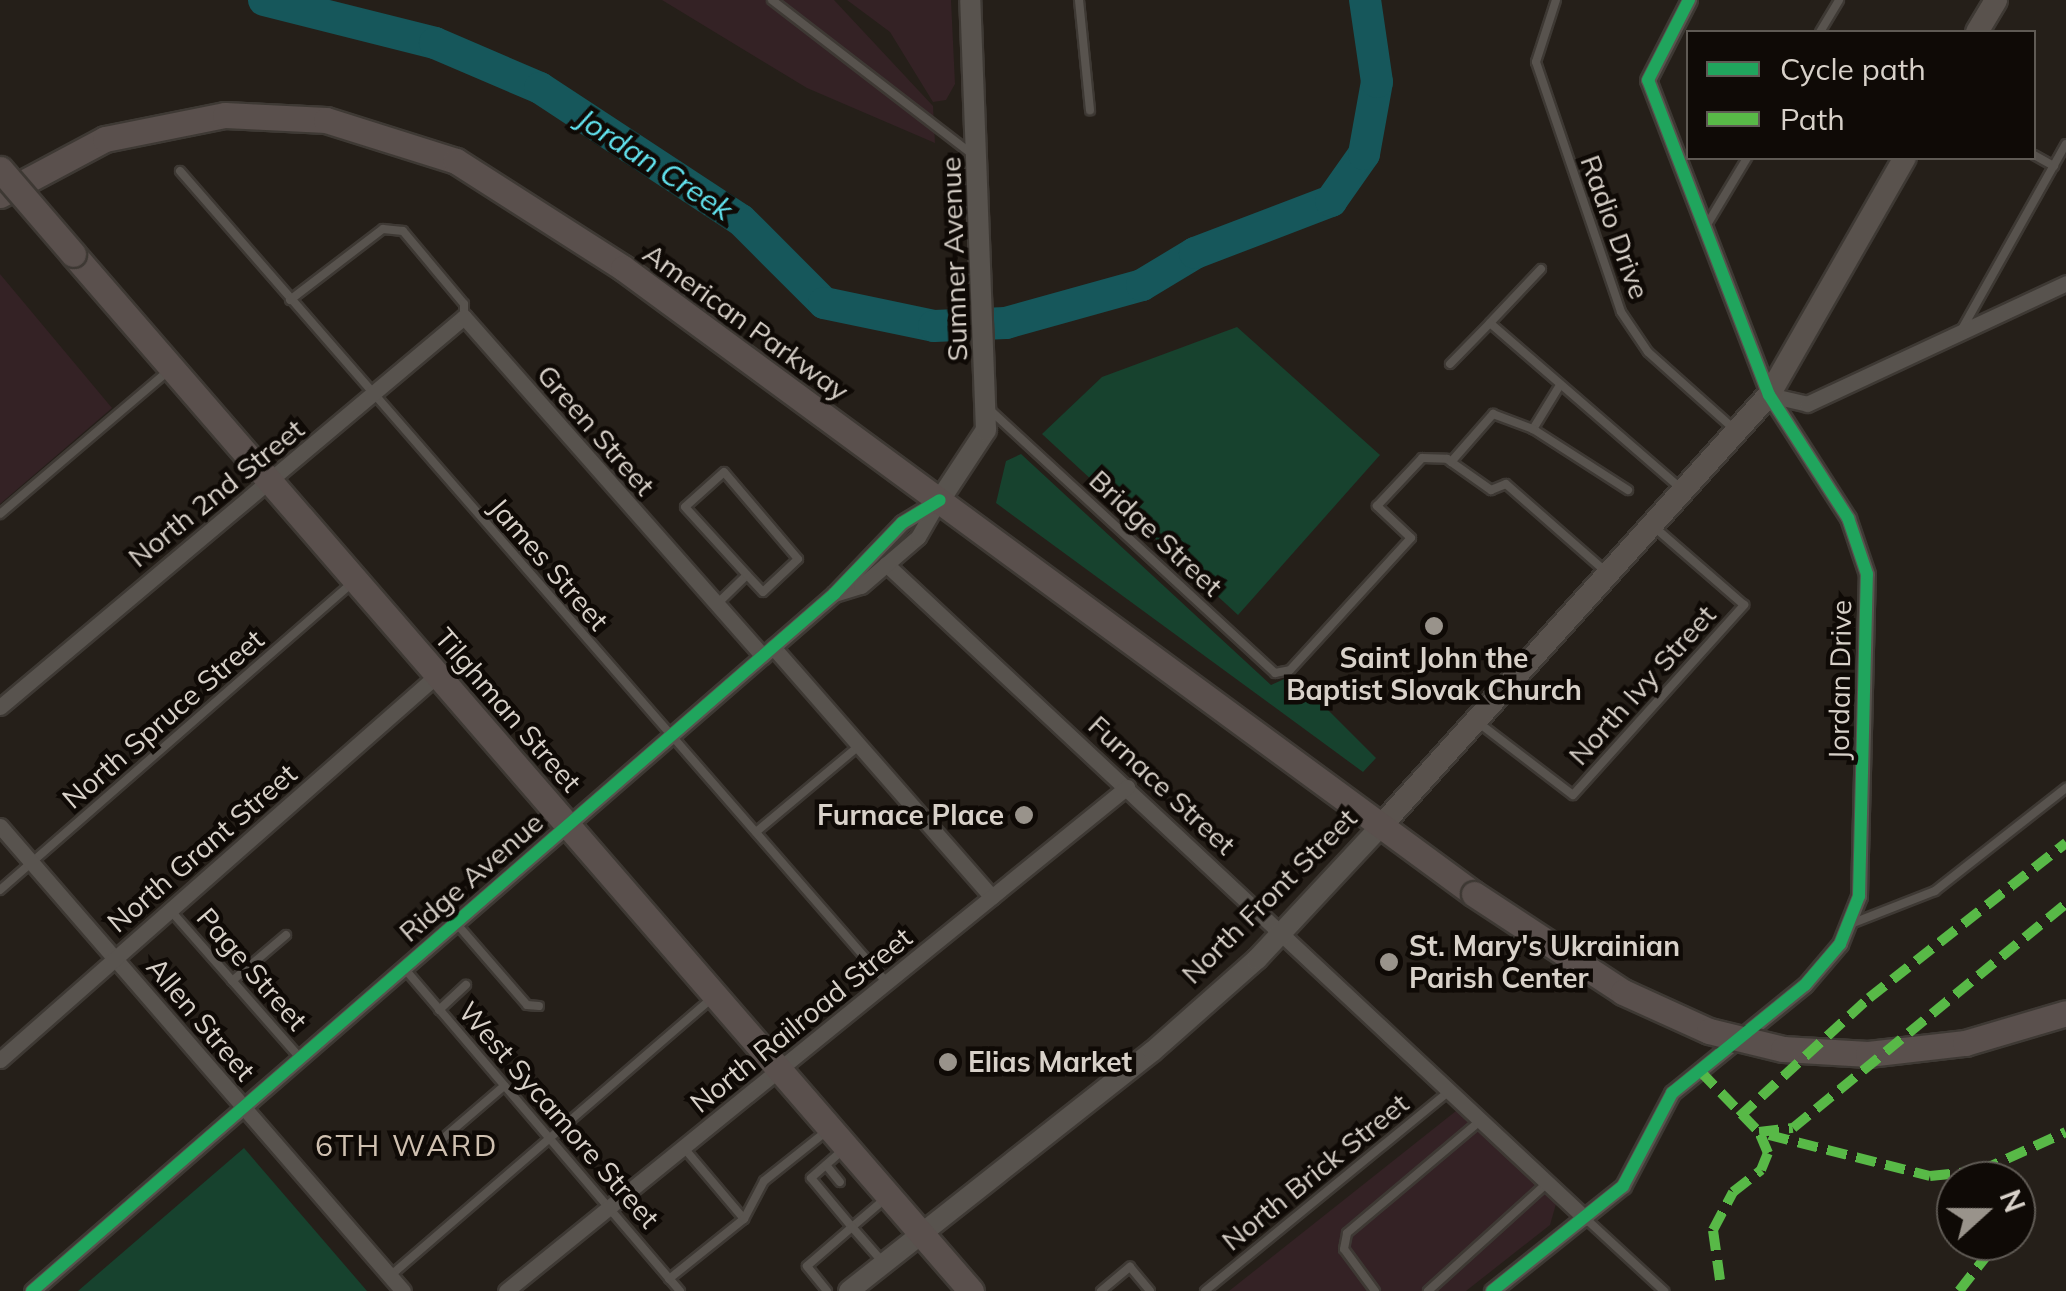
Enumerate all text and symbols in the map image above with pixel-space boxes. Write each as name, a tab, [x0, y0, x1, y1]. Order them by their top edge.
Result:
legend	[1686, 30, 2036, 160]
text: Cycle path	[1780, 50, 1926, 88]
water label: Jordan Creek	[570, 100, 740, 228]
text: Path	[1780, 100, 1845, 138]
street label: Radio Drive	[1573, 151, 1657, 303]
street label: Sumner Avenue	[934, 156, 974, 362]
street label: American Parkway	[637, 236, 855, 408]
street label: Green Street	[530, 358, 662, 502]
street label: North 2nd Street	[121, 412, 311, 574]
street label: Bridge Street	[1083, 463, 1229, 603]
street label: James Street	[482, 491, 616, 637]
street label: North Ivy Street	[1561, 598, 1723, 772]
street label: Jordan Drive	[1822, 600, 1858, 760]
marker: Saint John the Baptist Slovak Church	[1423, 615, 1445, 637]
street label: Tilghman Street	[428, 621, 588, 799]
street label: North Spruce Street	[56, 623, 270, 815]
place label: Saint John the Baptist Slovak Church	[1286, 641, 1582, 707]
street label: Furnace Street	[1082, 708, 1242, 862]
street label: North Grant Street	[101, 757, 303, 939]
place label: Furnace Place	[817, 798, 1004, 832]
street label: North Front Street	[1174, 801, 1364, 991]
marker: Furnace Place	[1013, 804, 1035, 826]
street label: Ridge Avenue	[392, 805, 550, 949]
street label: Page Street	[190, 901, 314, 1037]
street label: North Railroad Street	[684, 920, 918, 1120]
place label: St. Mary's Ukrainian Parish Center	[1409, 929, 1680, 995]
street label: Allen Street	[140, 951, 262, 1087]
marker: St. Mary's Ukrainian Parish Center	[1378, 951, 1400, 973]
street label: West Sycamore Street	[452, 995, 666, 1235]
place label: Elias Market	[968, 1045, 1132, 1079]
marker: Elias Market	[937, 1051, 959, 1073]
street label: North Brick Street	[1215, 1087, 1415, 1257]
district label: 6TH WARD	[315, 1127, 499, 1163]
north arrow	[1936, 1161, 2036, 1261]
text: N	[1992, 1185, 2033, 1217]

